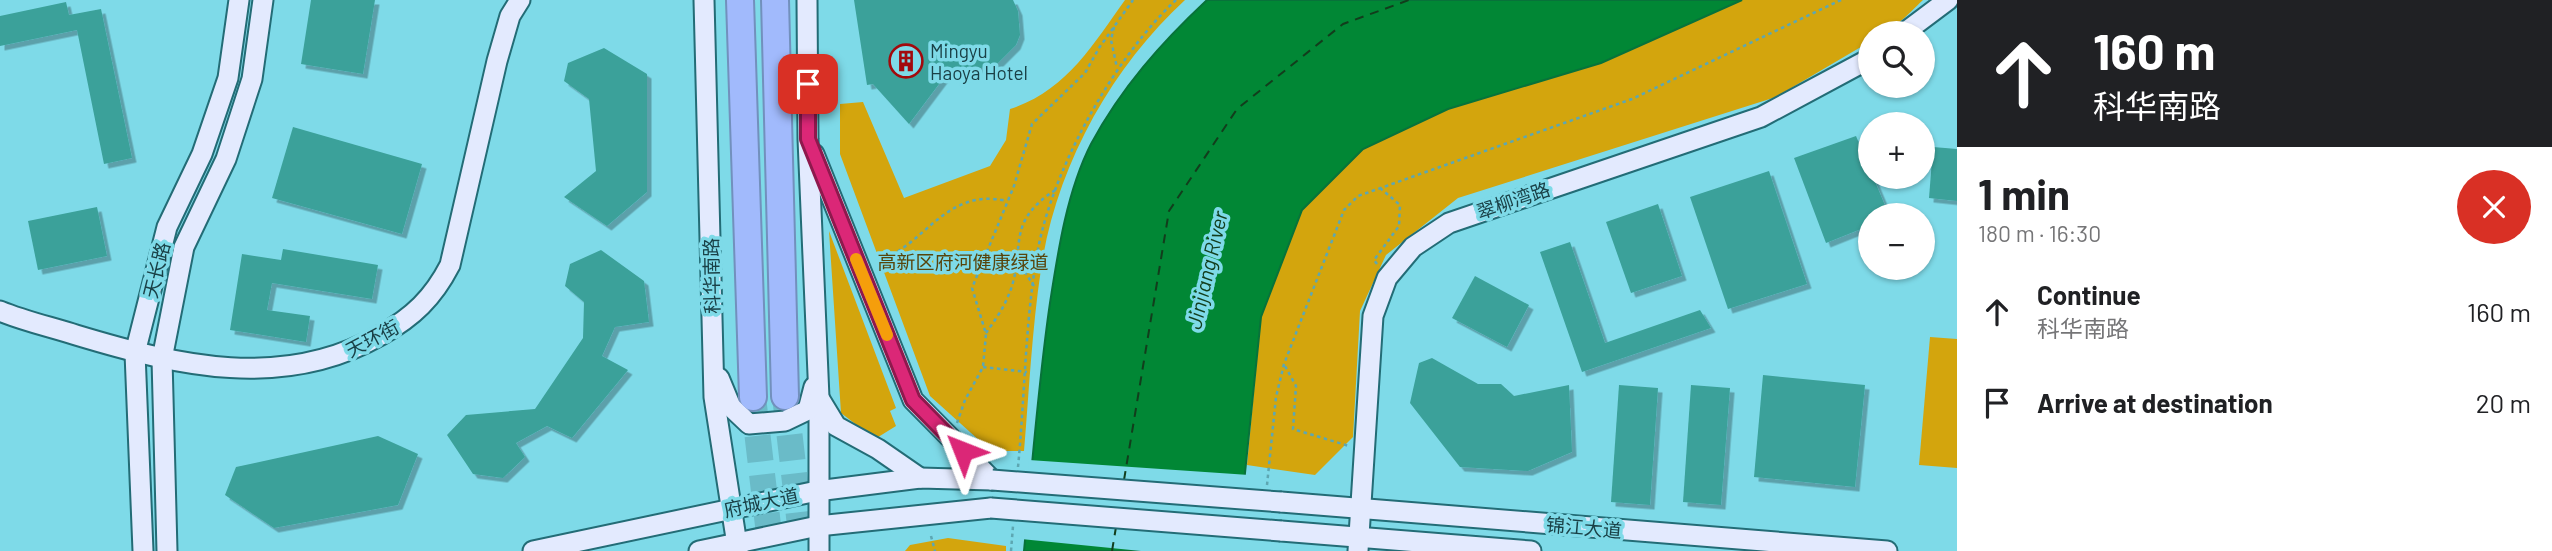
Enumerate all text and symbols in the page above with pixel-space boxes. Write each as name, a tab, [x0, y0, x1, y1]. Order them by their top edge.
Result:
map controls	[1858, 21, 1935, 280]
button: search	[1858, 21, 1935, 98]
text: 160 m	[2093, 21, 2215, 80]
icon: ahead	[1978, 28, 2069, 119]
place label: Mingyu Haoya Hotel	[930, 39, 1028, 84]
building icon: Mingyu Haoya Hotel	[887, 42, 925, 80]
pin	[778, 54, 838, 114]
icon: arrive	[789, 65, 827, 103]
text: 科华南路	[2093, 86, 2221, 124]
button: +	[1858, 112, 1935, 189]
text: 1 min	[1978, 168, 2070, 218]
button: close	[2457, 170, 2531, 244]
street label: 翠柳湾路	[1473, 177, 1553, 223]
button: −	[1858, 203, 1935, 280]
water label: Jinjiang River	[1180, 208, 1232, 332]
text: 180 m · 16:30	[1978, 219, 2101, 247]
street label: 科华南路	[699, 238, 723, 314]
street label: 天长路	[138, 240, 174, 300]
park label: 高新区府河健康绿道	[877, 250, 1049, 273]
text: Continue	[2037, 279, 2141, 310]
icon: ahead	[1978, 293, 2016, 331]
text: 160 m	[2467, 296, 2531, 327]
street label: 天环街	[341, 314, 403, 362]
text: 科华南路	[2037, 314, 2129, 342]
icon: arrive	[1978, 384, 2016, 422]
text: Arrive at destination	[2037, 387, 2273, 418]
text: 20 m	[2476, 387, 2531, 418]
position arrow	[926, 414, 1000, 488]
street label: 府城大道	[721, 483, 801, 521]
street label: 锦江大道	[1545, 512, 1623, 542]

